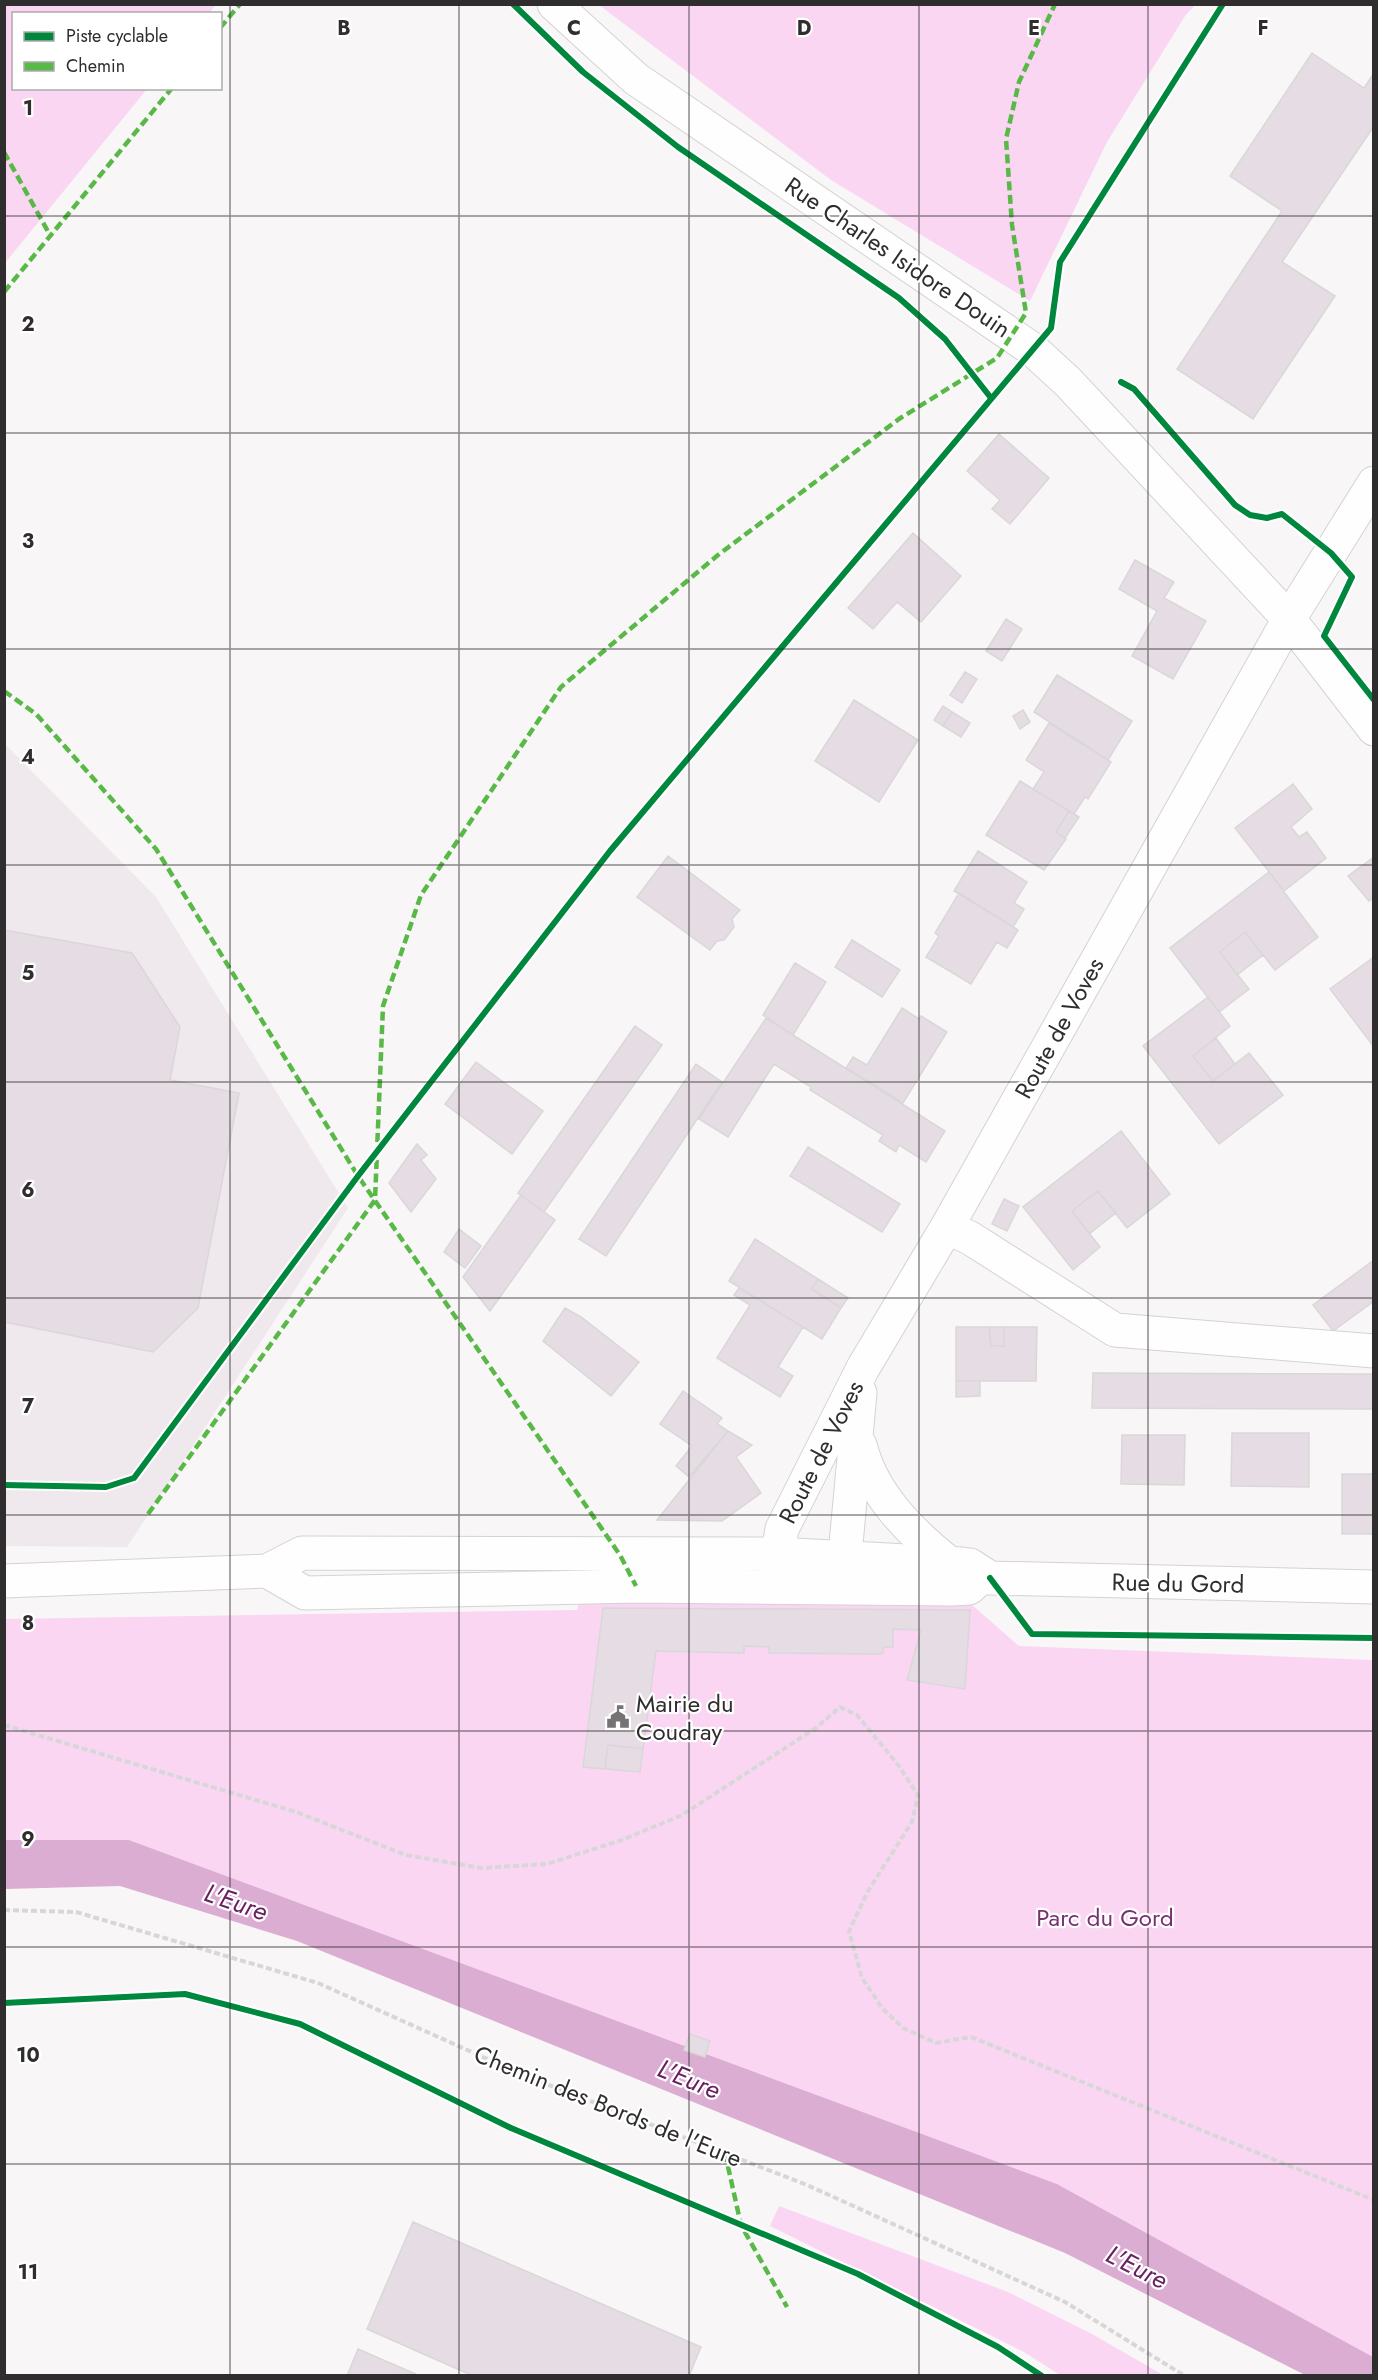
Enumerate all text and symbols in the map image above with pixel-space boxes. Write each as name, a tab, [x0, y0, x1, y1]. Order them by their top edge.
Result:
legend	[12, 12, 222, 90]
text: B	[337, 14, 351, 43]
text: C	[567, 14, 581, 43]
text: D	[797, 14, 811, 43]
text: E	[1028, 14, 1040, 43]
text: F	[1257, 14, 1269, 43]
text: Piste cyclable	[66, 23, 168, 49]
text: Chemin	[66, 53, 125, 79]
text: 1	[23, 94, 33, 123]
street label: Rue Charles Isidore Douin	[778, 168, 1018, 346]
text: 2	[21, 310, 35, 339]
text: 3	[22, 527, 34, 556]
text: 4	[21, 743, 35, 772]
street label: Route de Voves	[1006, 951, 1112, 1105]
text: 5	[22, 959, 35, 988]
text: 6	[21, 1176, 35, 1205]
street label: Route de Voves	[770, 1374, 872, 1530]
text: 7	[22, 1392, 35, 1421]
street label: Rue du Gord	[1111, 1564, 1245, 1602]
text: 8	[22, 1609, 34, 1638]
place label: Mairie du Coudray	[636, 1686, 734, 1749]
public building icon: Mairie du Coudray	[605, 1704, 631, 1730]
text: 9	[21, 1825, 35, 1854]
water label: L'Eure	[199, 1874, 273, 1930]
park label: Parc du Gord	[1036, 1900, 1174, 1935]
street label: Chemin des Bords de l'Eure	[469, 2036, 747, 2176]
text: 10	[16, 2041, 40, 2070]
water label: L'Eure	[652, 2049, 726, 2109]
water label: L'Eure	[1100, 2235, 1174, 2299]
text: 11	[18, 2258, 38, 2287]

